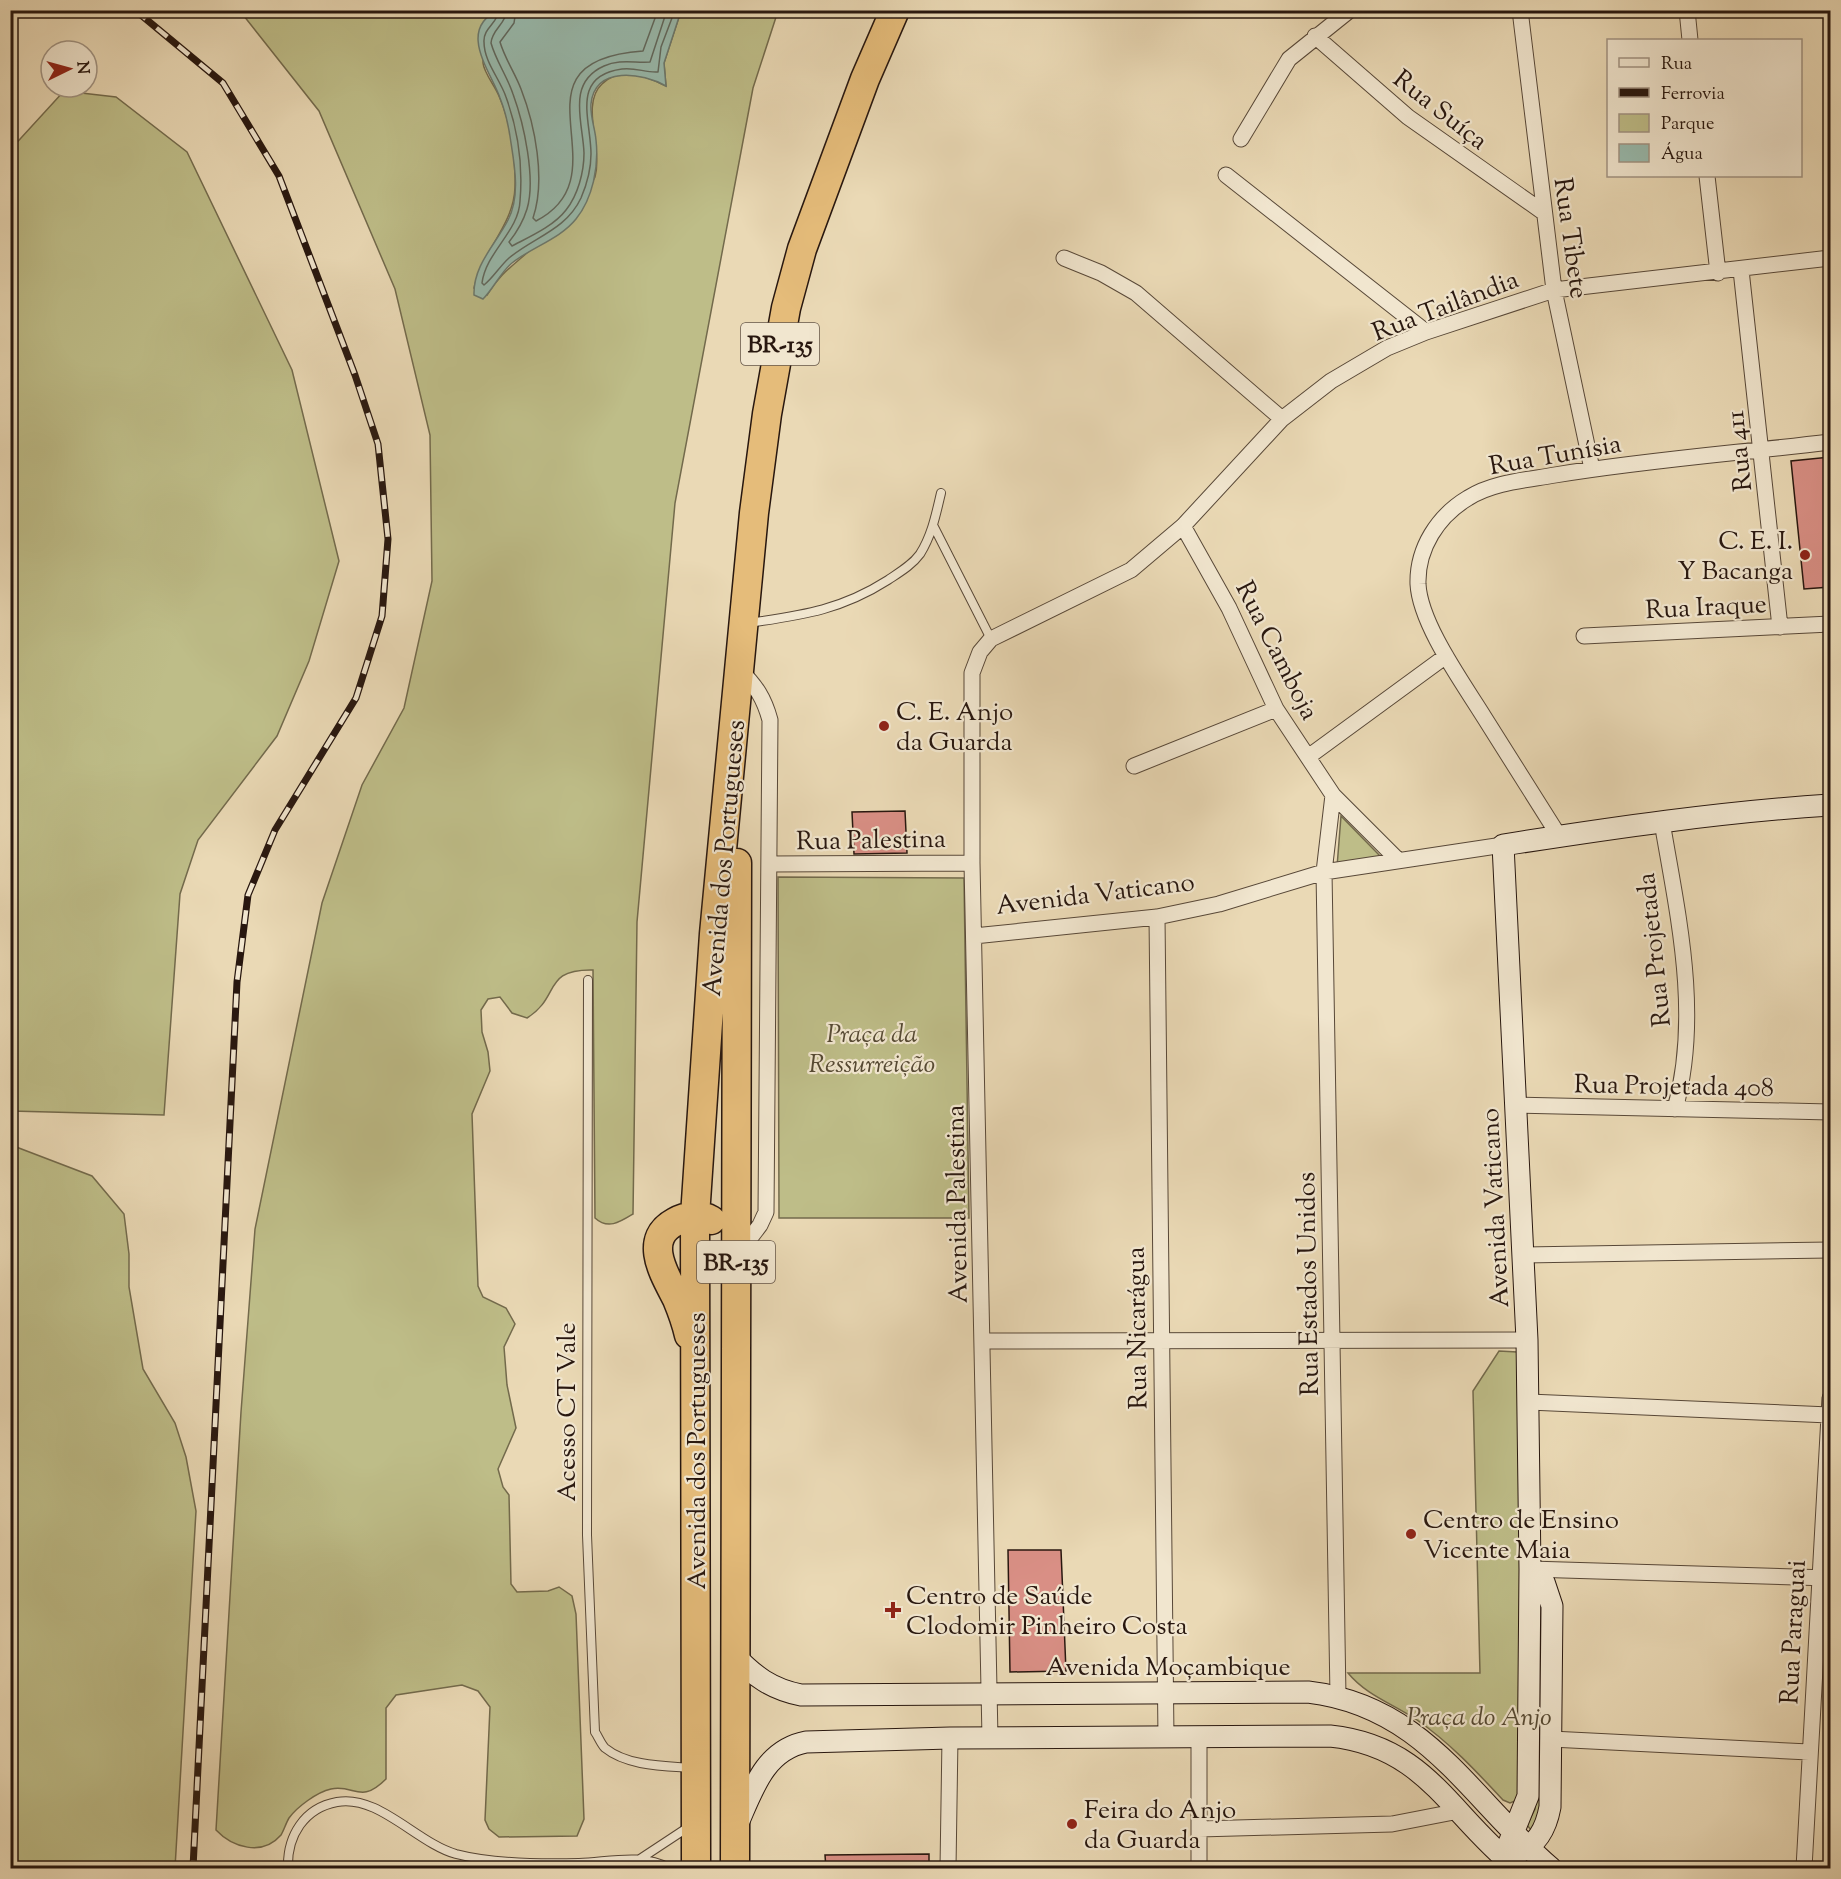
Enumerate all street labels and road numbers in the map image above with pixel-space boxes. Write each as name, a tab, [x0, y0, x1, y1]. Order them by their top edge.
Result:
street label: Rua Suíça	[1384, 62, 1495, 160]
street label: Rua Tibete	[1543, 175, 1596, 301]
street label: Rua Tailândia	[1367, 262, 1525, 352]
road number: BR-135	[741, 323, 819, 365]
street label: Rua 411	[1718, 408, 1763, 493]
street label: Rua Tunísia	[1486, 427, 1625, 486]
street label: Rua Camboja	[1225, 575, 1327, 727]
street label: Rua Iraque	[1644, 587, 1768, 630]
street label: Avenida dos Portugueses	[695, 718, 756, 998]
street label: Rua Palestina	[796, 822, 946, 861]
street label: Avenida Vaticano	[994, 865, 1197, 926]
street label: Rua Projetada	[1629, 871, 1682, 1029]
street label: Rua Projetada 408	[1574, 1067, 1774, 1108]
street label: Avenida Palestina	[938, 1104, 979, 1304]
street label: Avenida Vaticano	[1473, 1107, 1520, 1309]
street label: Rua Estados Unidos	[1289, 1172, 1330, 1396]
road number: BR-135	[697, 1241, 775, 1283]
street label: Rua Nicarágua	[1119, 1246, 1158, 1410]
street label: Avenida dos Portugueses	[680, 1312, 717, 1590]
street label: Acesso CT Vale	[550, 1322, 587, 1502]
street label: Rua Paraguai	[1772, 1559, 1817, 1705]
street label: Avenida Moçambique	[1045, 1650, 1291, 1687]

